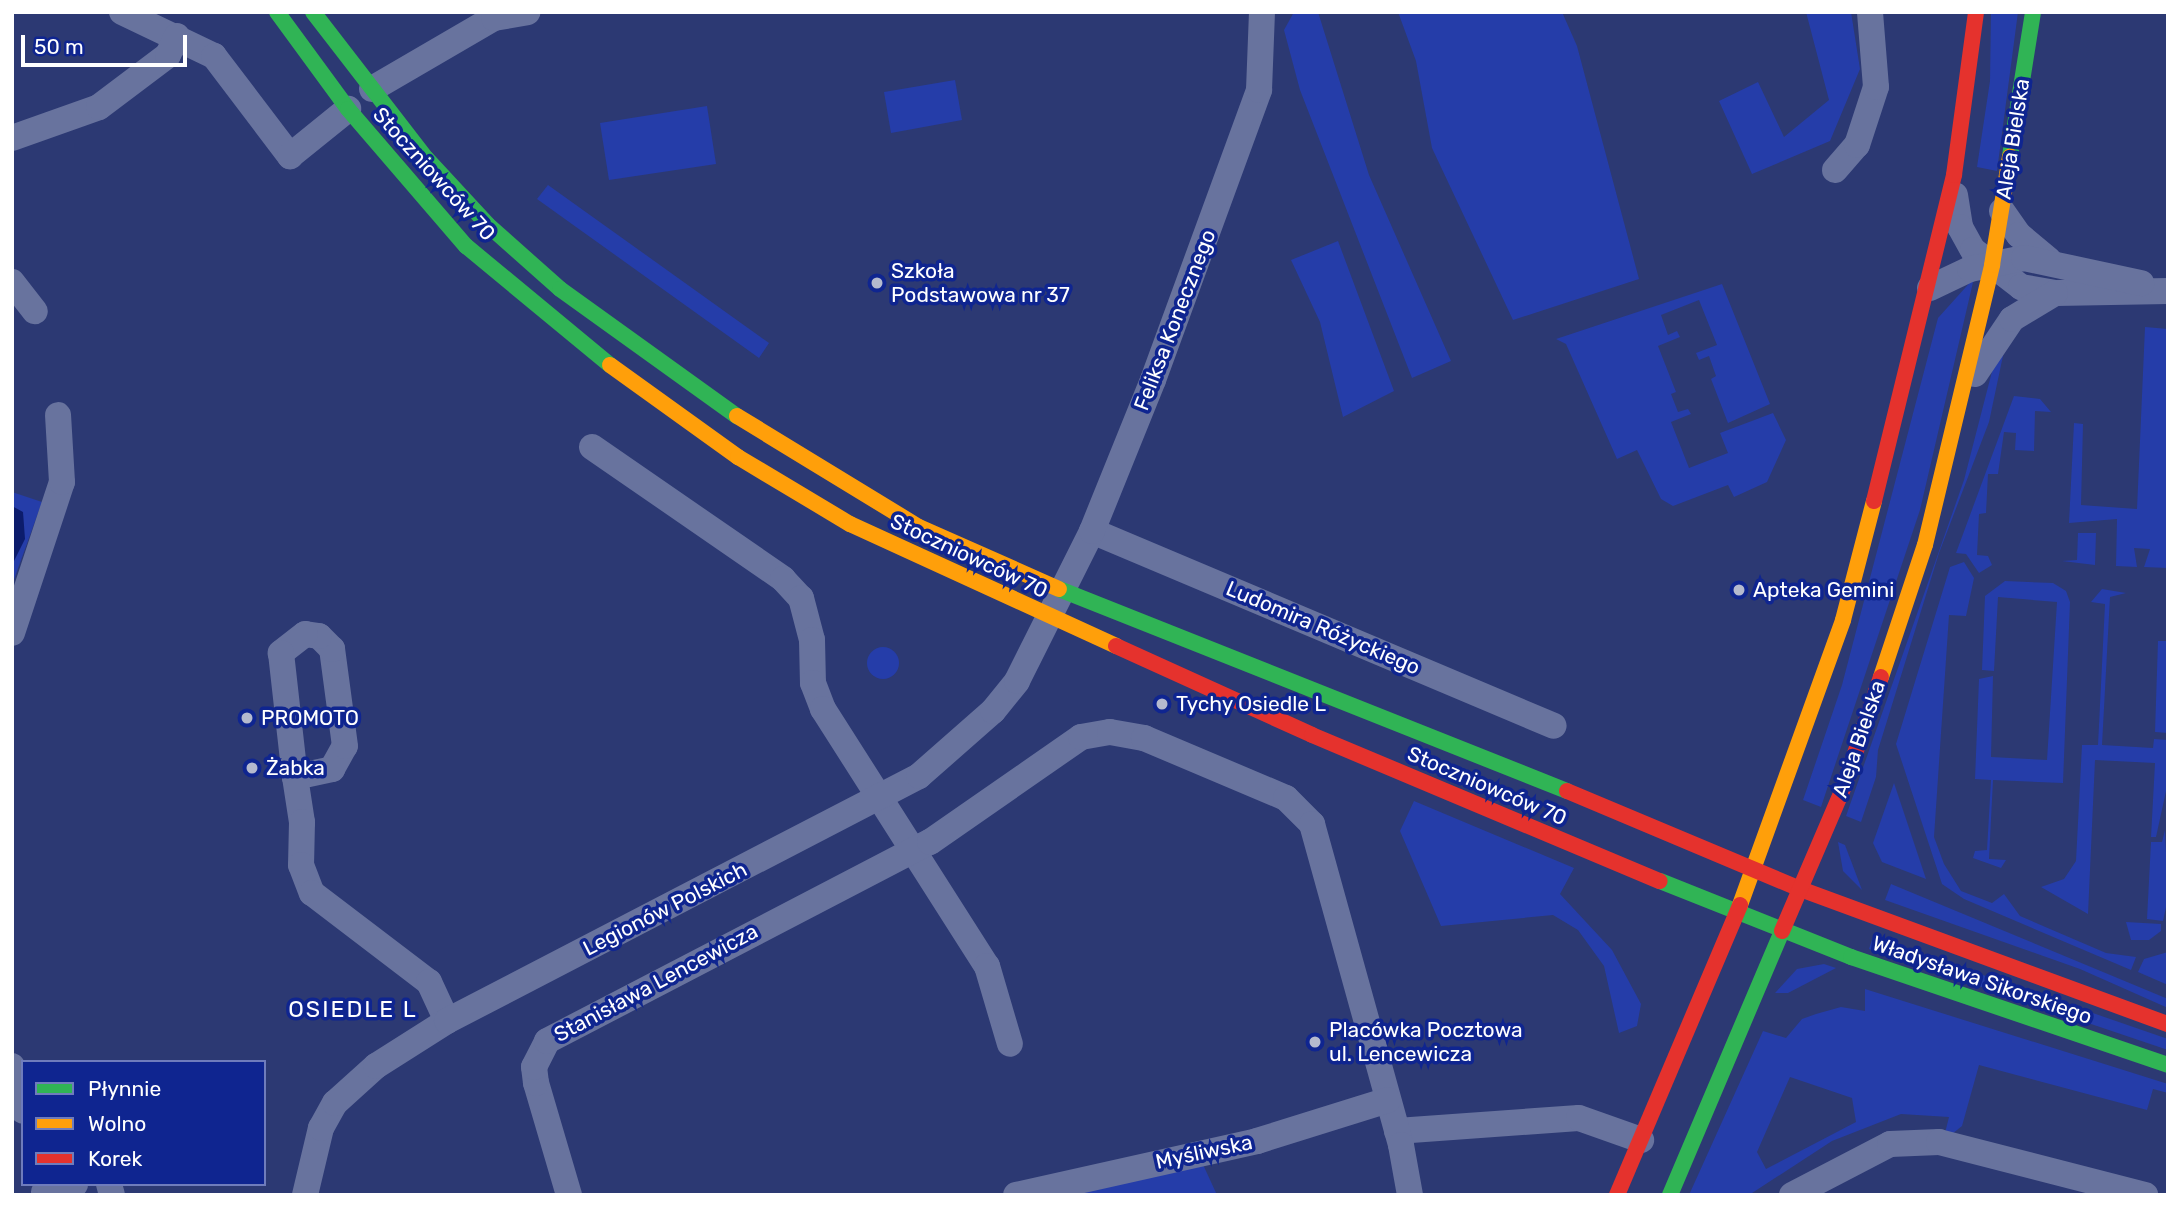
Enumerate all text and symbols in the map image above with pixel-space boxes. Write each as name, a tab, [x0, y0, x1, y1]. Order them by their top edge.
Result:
scale bar	[24, 21, 191, 65]
text: 50 m	[34, 34, 84, 59]
street label: Aleja Bielska	[1991, 77, 2035, 201]
street label: Stoczniowców 70	[367, 102, 501, 246]
street label: Feliksa Konecznego	[1129, 226, 1221, 414]
place label: Szkoła Podstawowa nr 37	[891, 258, 1070, 308]
marker: Szkoła Podstawowa nr 37	[869, 275, 885, 291]
street label: Stoczniowców 70	[886, 508, 1052, 604]
street label: Ludomira Różyckiego	[1222, 576, 1424, 680]
place label: Apteka Gemini	[1753, 577, 1894, 603]
marker: Apteka Gemini	[1731, 582, 1747, 598]
street label: Aleja Bielska	[1827, 677, 1891, 801]
place label: Tychy Osiedle L	[1176, 691, 1327, 717]
marker: Tychy Osiedle L	[1154, 696, 1170, 712]
place label: PROMOTO	[261, 705, 359, 731]
marker: PROMOTO	[239, 710, 255, 726]
street label: Stoczniowców 70	[1403, 741, 1571, 831]
place label: Żabka	[266, 755, 325, 781]
marker: Żabka	[244, 760, 260, 776]
street label: Legionów Polskich	[579, 857, 751, 961]
street label: Stanisława Lencewicza	[550, 919, 762, 1047]
street label: Władysława Sikorskiego	[1869, 931, 2095, 1029]
district label: OSIEDLE L	[289, 995, 417, 1023]
place label: Placówka Pocztowa ul. Lencewicza	[1329, 1017, 1523, 1067]
marker: Placówka Pocztowa ul. Lencewicza	[1307, 1034, 1323, 1050]
legend	[21, 1060, 266, 1186]
text: Płynnie	[88, 1076, 161, 1101]
text: Wolno	[88, 1111, 146, 1136]
street label: Myśliwska	[1153, 1129, 1255, 1175]
text: Korek	[88, 1146, 142, 1171]

